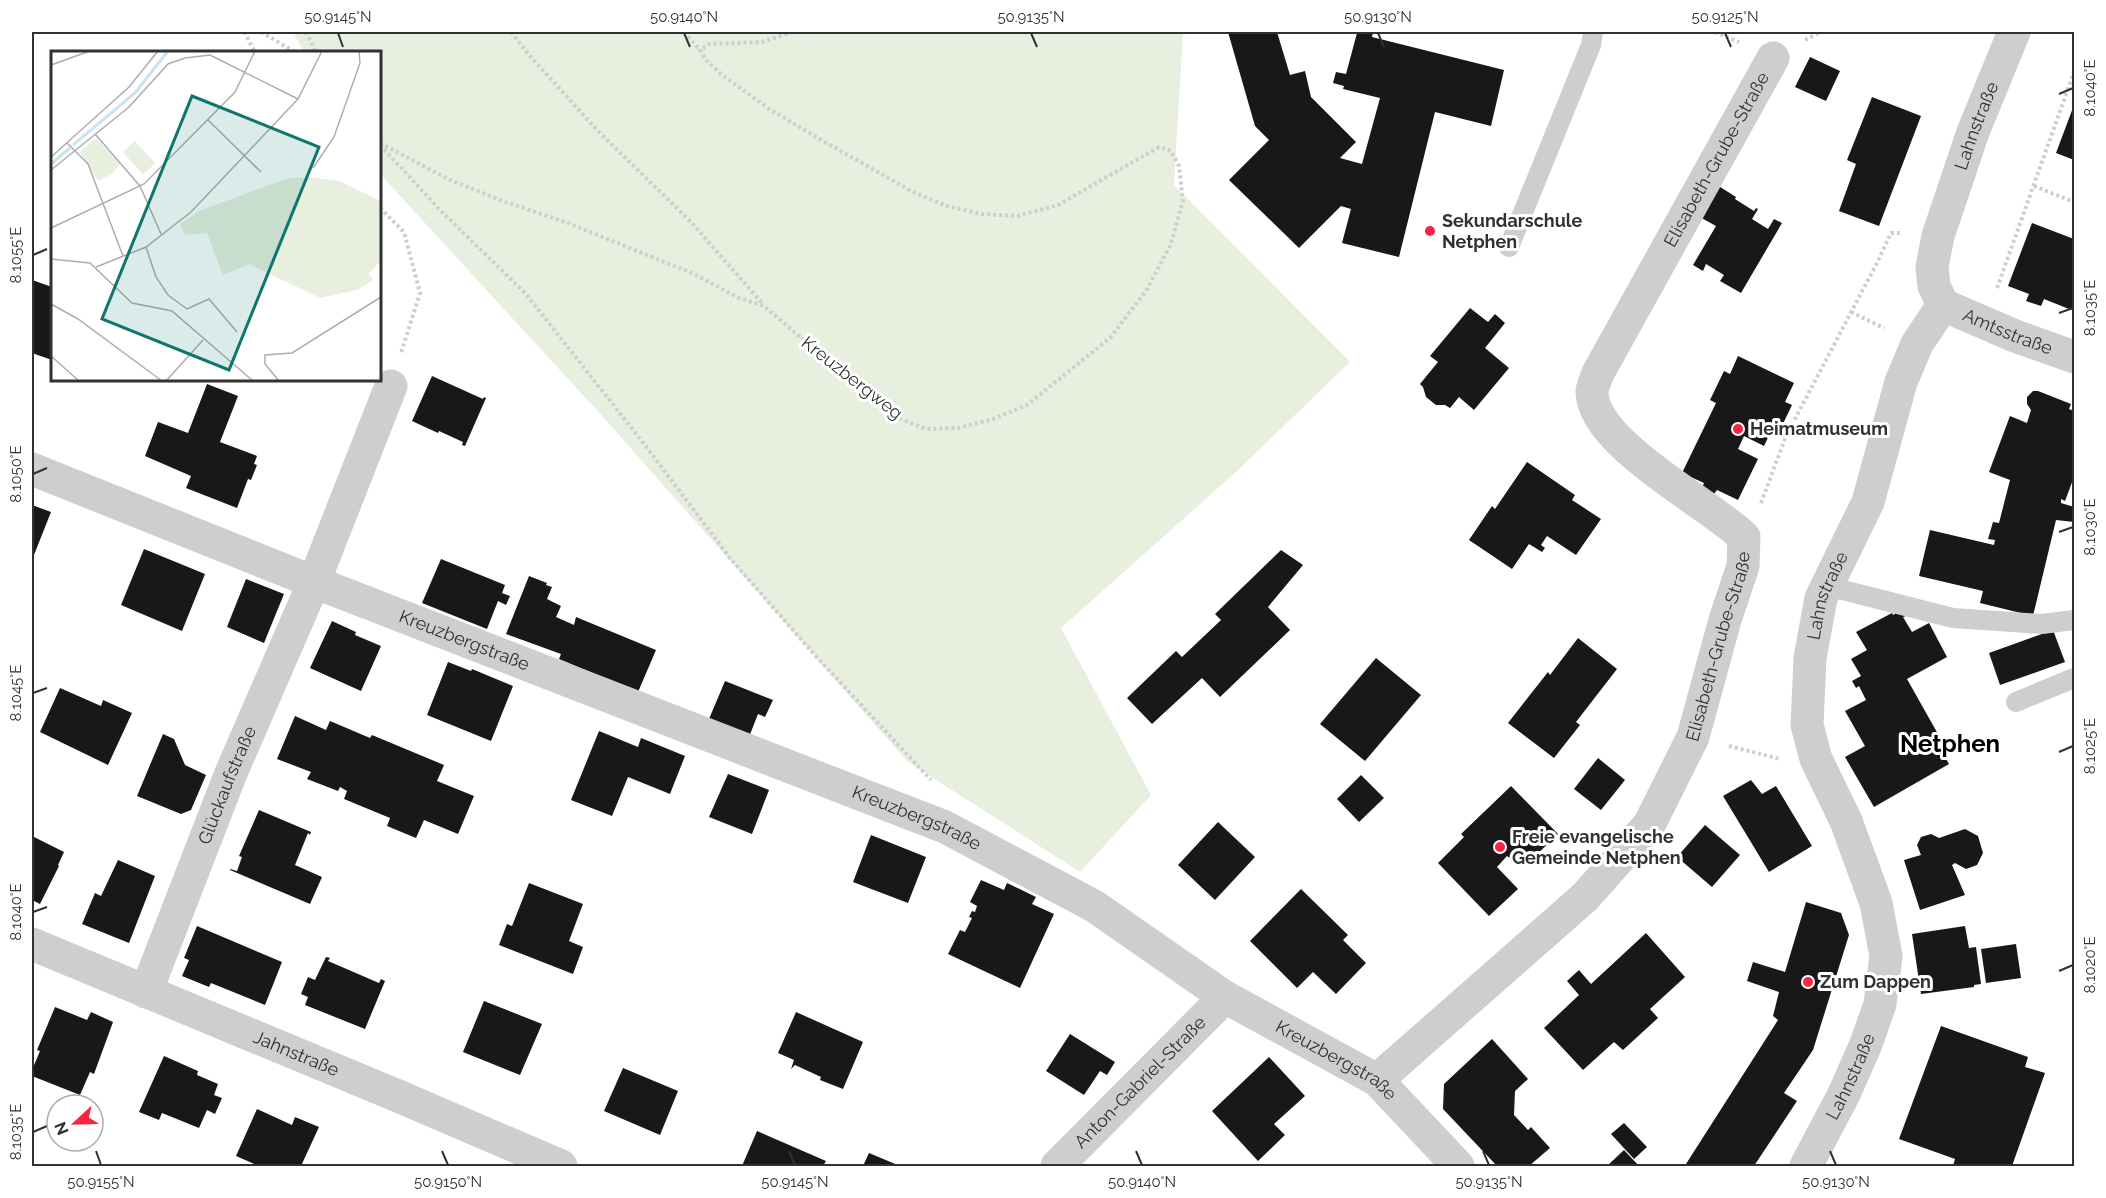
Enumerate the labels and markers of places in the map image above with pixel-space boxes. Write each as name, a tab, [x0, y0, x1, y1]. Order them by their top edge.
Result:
place label: Sekundarschule Netphen	[1442, 210, 1583, 252]
marker: Sekundarschule Netphen	[1423, 224, 1437, 238]
place label: Heimatmuseum	[1750, 418, 1888, 439]
marker: Heimatmuseum	[1731, 422, 1745, 436]
place label: Freie evangelische Gemeinde Netphen	[1512, 826, 1681, 868]
marker: Freie evangelische Gemeinde Netphen	[1493, 840, 1507, 854]
place label: Zum Dappen	[1820, 971, 1931, 992]
marker: Zum Dappen	[1801, 975, 1815, 989]

